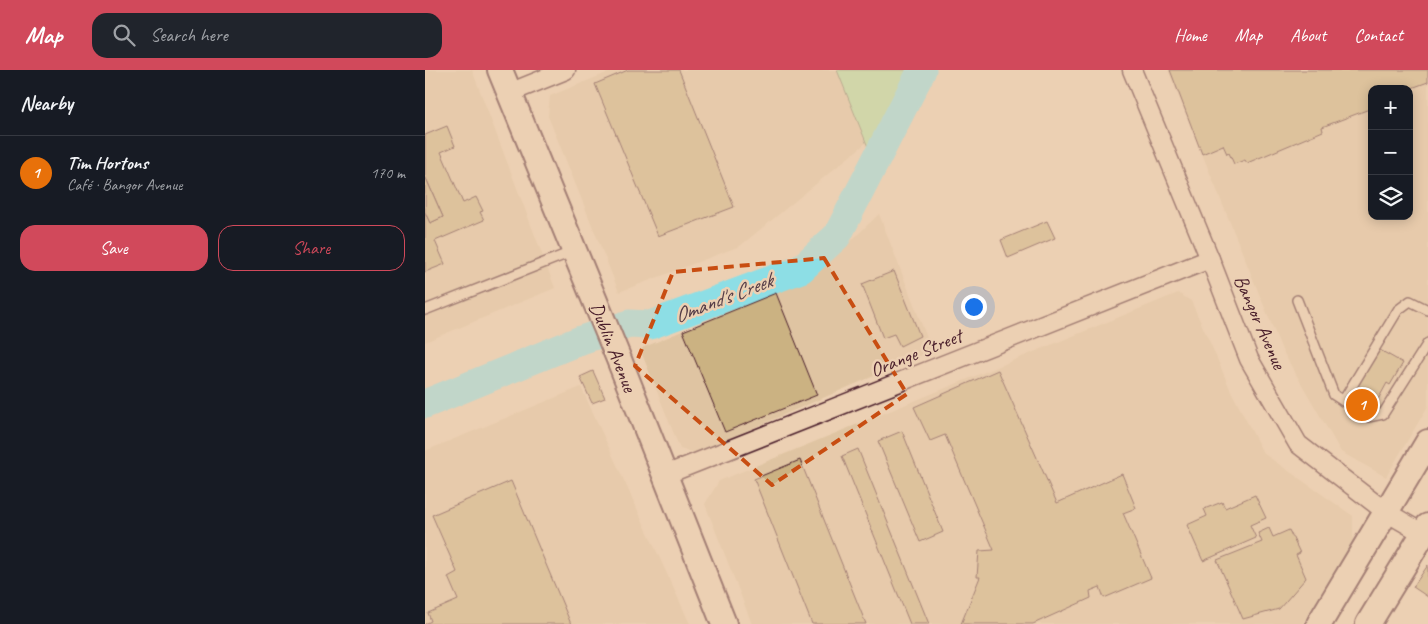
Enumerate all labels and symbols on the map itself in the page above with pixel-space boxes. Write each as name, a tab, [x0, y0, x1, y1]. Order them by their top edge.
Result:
water label: Omand's Creek	[670, 266, 780, 329]
street label: Bangor Avenue	[1228, 271, 1292, 374]
your location	[961, 294, 987, 320]
street label: Dublin Avenue	[584, 299, 643, 397]
street label: Orange Street	[866, 322, 969, 383]
pin: 1	[1346, 386, 1378, 424]

